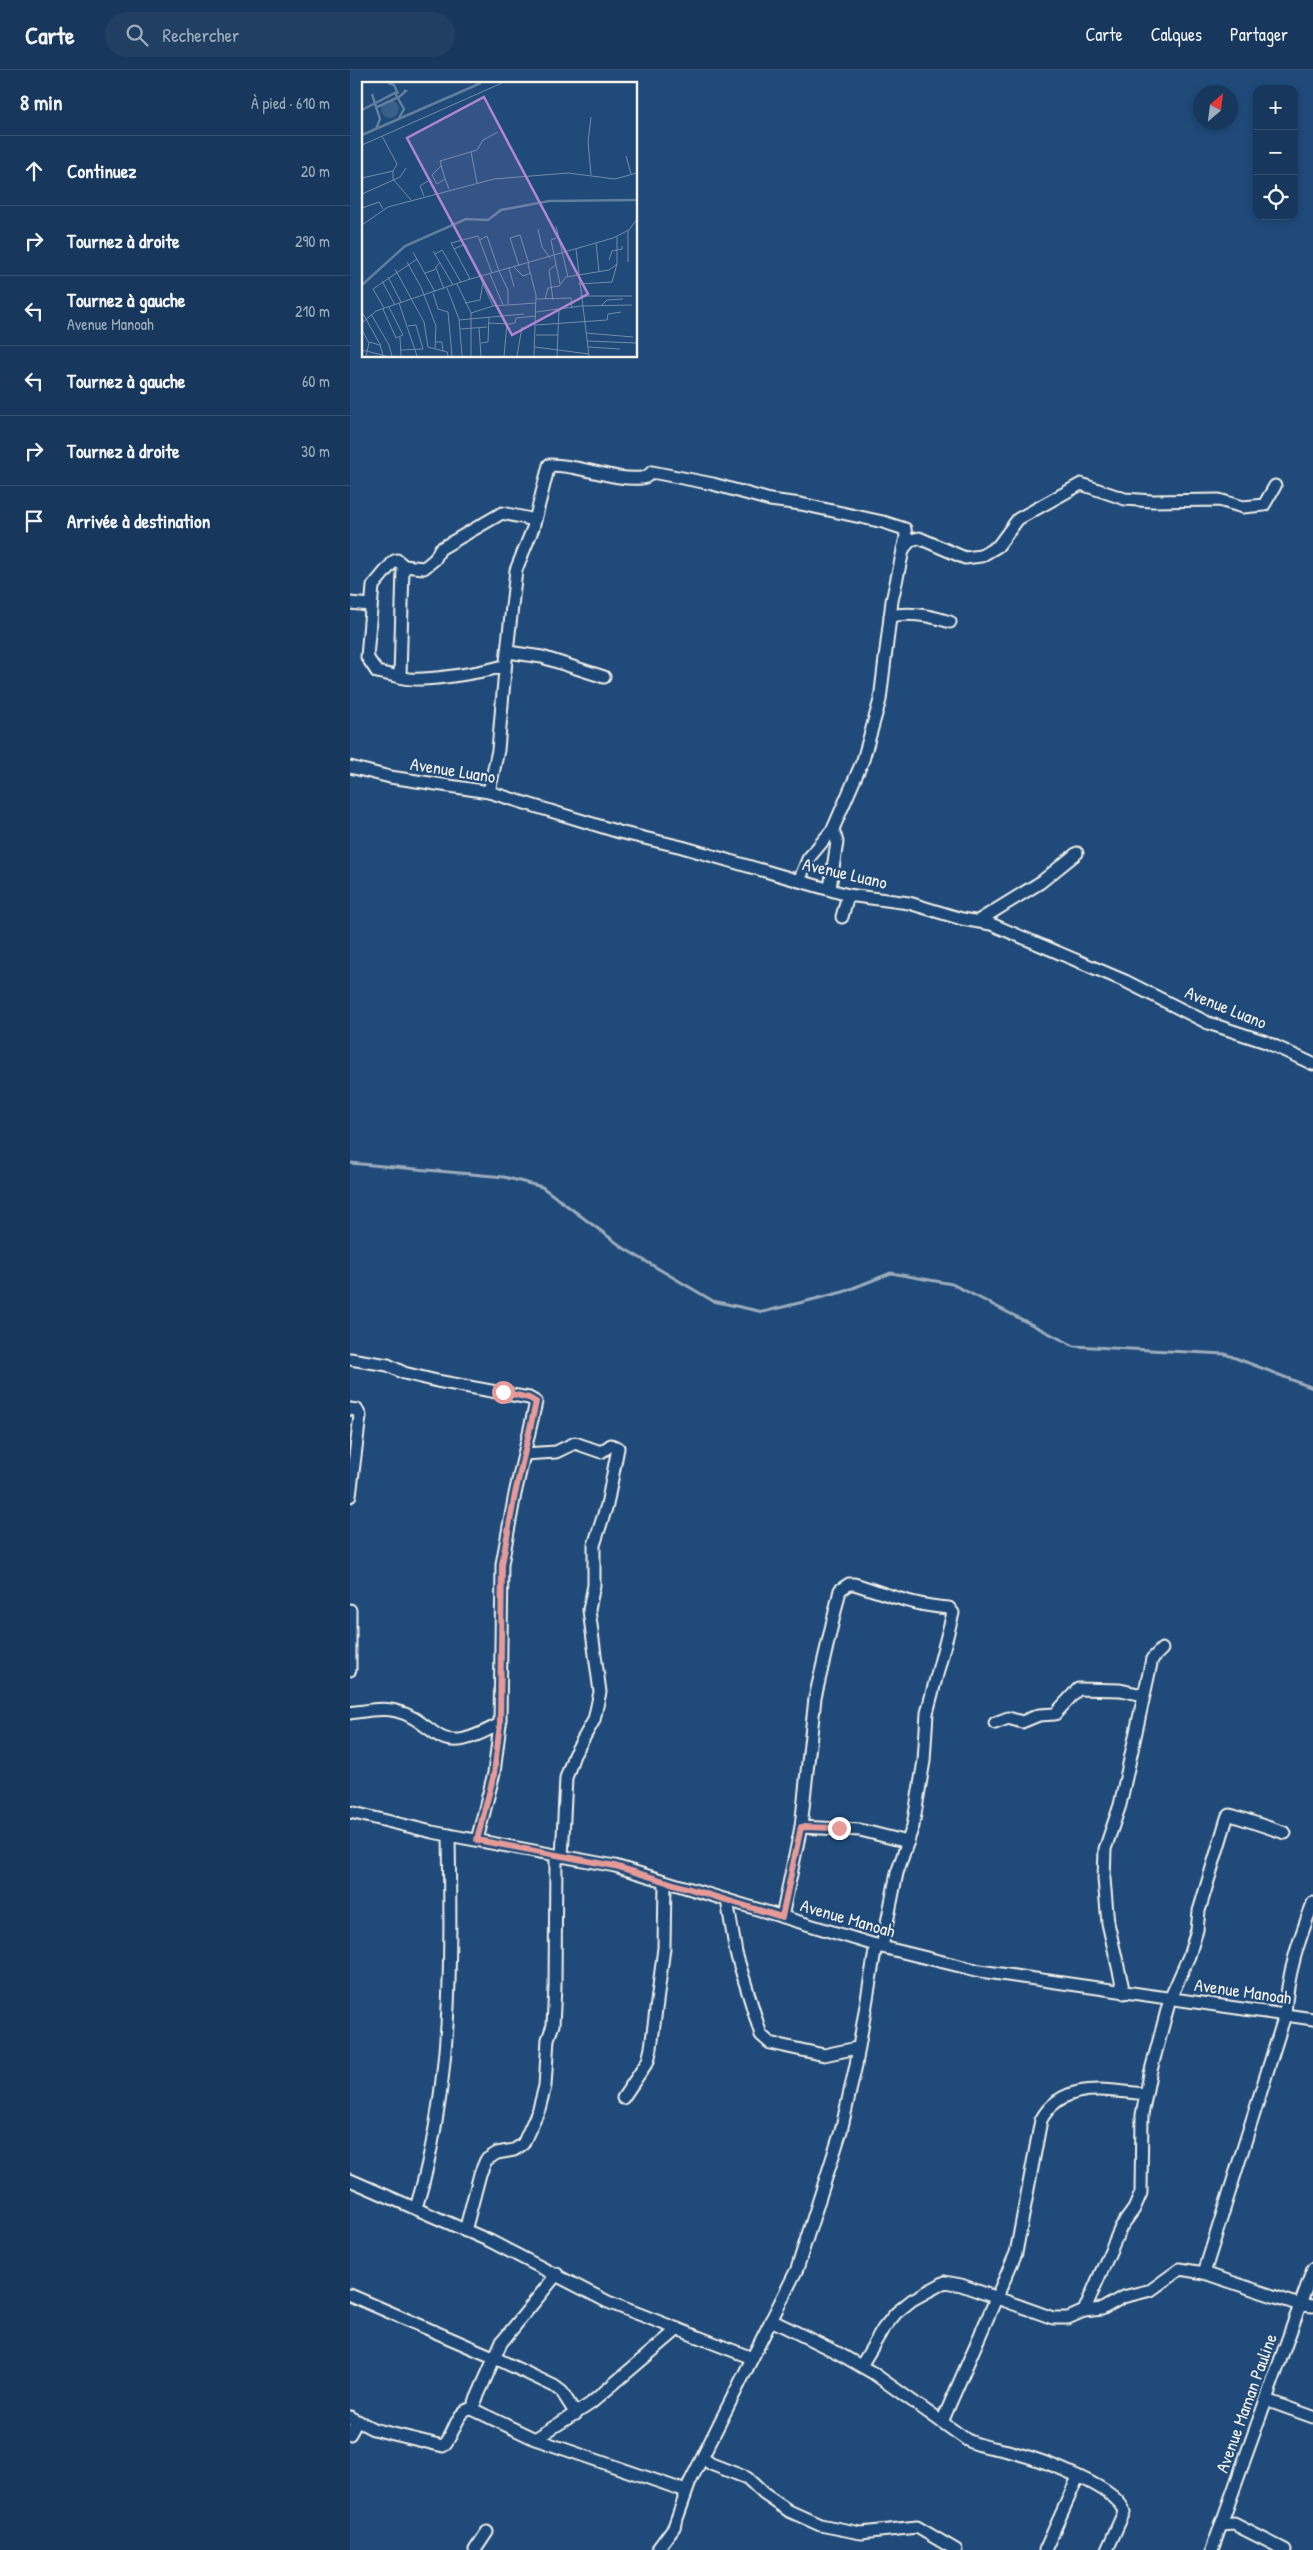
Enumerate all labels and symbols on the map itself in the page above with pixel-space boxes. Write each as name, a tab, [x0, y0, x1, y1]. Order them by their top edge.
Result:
inset map	[362, 82, 638, 358]
north arrow	[1193, 85, 1238, 130]
street label: Avenue Luano	[409, 751, 497, 789]
street label: Avenue Luano	[800, 851, 890, 895]
street label: Avenue Luano	[1181, 979, 1271, 1035]
route start	[492, 1381, 515, 1404]
route end	[828, 1817, 851, 1840]
street label: Avenue Manoah	[798, 1893, 899, 1944]
street label: Avenue Manoah	[1193, 1972, 1293, 2010]
street label: Avenue Maman Pauline	[1209, 2330, 1283, 2476]

